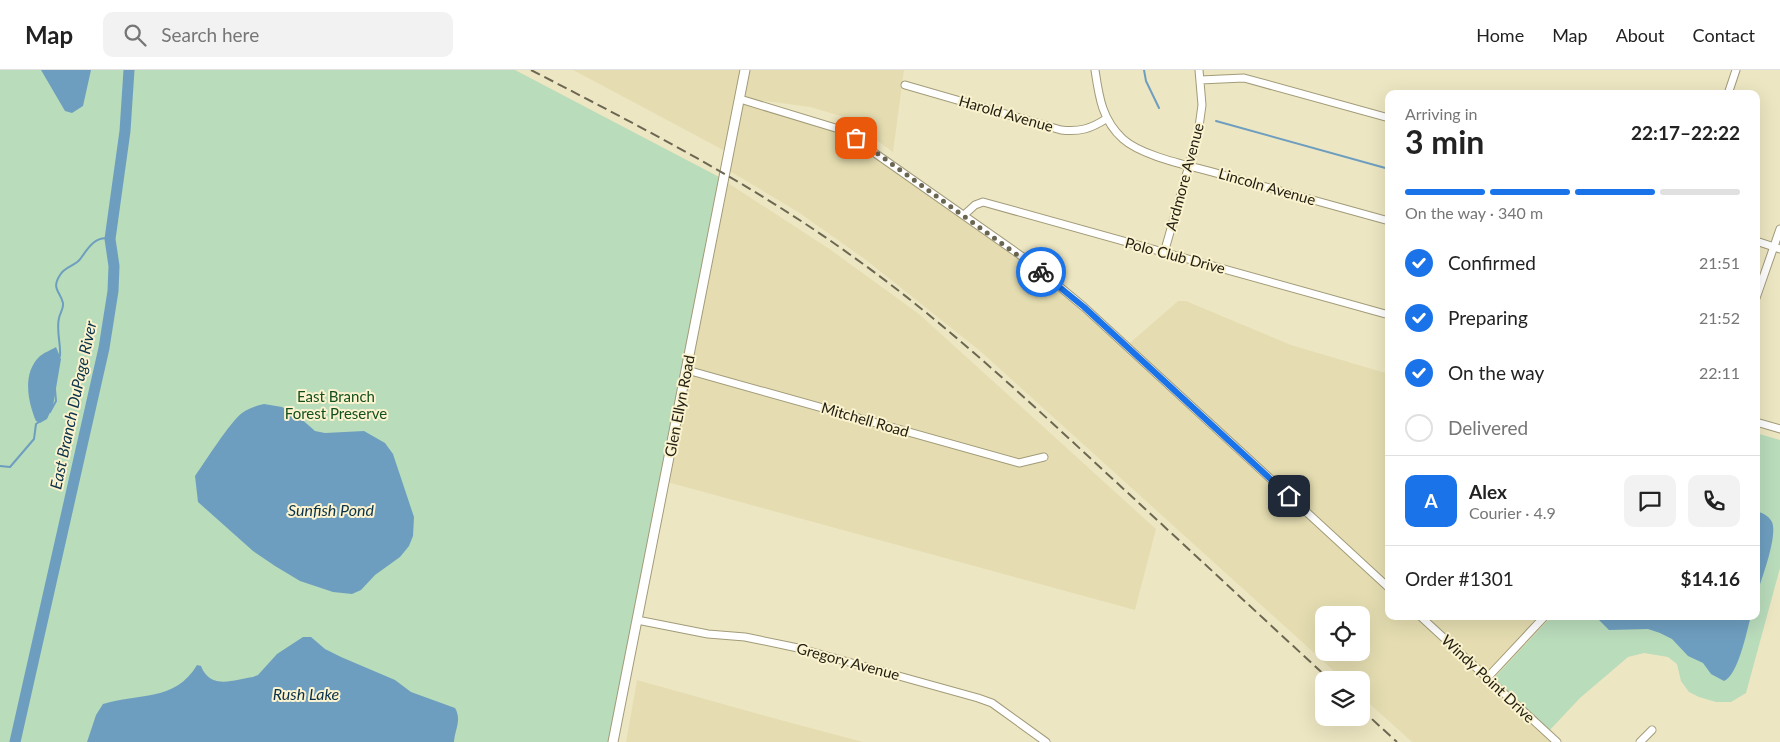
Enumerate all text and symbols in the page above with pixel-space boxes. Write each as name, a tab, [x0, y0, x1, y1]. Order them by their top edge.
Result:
search box	[103, 12, 453, 57]
text: Map	[25, 20, 73, 49]
icon: search	[121, 21, 149, 49]
text: Search here	[161, 23, 259, 46]
text: Home	[1476, 24, 1524, 46]
text: Map	[1552, 24, 1588, 46]
text: About	[1616, 24, 1665, 46]
text: Contact	[1693, 24, 1755, 46]
street label: Harold Avenue	[957, 91, 1056, 135]
text: Arriving in	[1405, 104, 1478, 123]
pin	[835, 117, 877, 159]
street label: Ardmore Avenue	[1161, 121, 1207, 232]
text: 22:17–22:22	[1631, 121, 1740, 144]
text: 3 min	[1405, 122, 1484, 161]
icon: bag	[842, 124, 870, 152]
street label: Lincoln Avenue	[1217, 164, 1318, 209]
text: On the way · 340 m	[1405, 203, 1543, 222]
street label: Polo Club Drive	[1123, 233, 1227, 277]
courier	[1016, 247, 1066, 297]
icon: check	[1405, 249, 1433, 277]
text: Confirmed	[1448, 251, 1536, 274]
text: 21:51	[1699, 253, 1740, 272]
icon: bike	[1027, 258, 1055, 286]
icon: check	[1405, 304, 1433, 332]
text: Preparing	[1448, 306, 1528, 329]
text: 21:52	[1699, 308, 1740, 327]
water label: East Branch DuPage River	[45, 319, 100, 491]
street label: Glen Ellyn Road	[660, 353, 698, 458]
icon: check	[1405, 359, 1433, 387]
text: On the way	[1448, 361, 1544, 384]
text: 22:11	[1699, 363, 1740, 382]
park label: East Branch Forest Preserve	[285, 387, 387, 422]
street label: Mitchell Road	[819, 398, 911, 440]
text: Delivered	[1448, 416, 1528, 439]
pin	[1268, 475, 1310, 517]
button: chat	[1624, 475, 1676, 527]
button: phone	[1688, 475, 1740, 527]
text: Alex	[1469, 480, 1507, 503]
icon: home	[1275, 482, 1303, 510]
text: A	[1424, 489, 1438, 512]
water label: Sunfish Pond	[288, 500, 374, 519]
text: Courier · 4.9	[1469, 503, 1556, 522]
text: Order #1301	[1405, 567, 1514, 590]
text: $14.16	[1680, 567, 1740, 590]
map controls	[1315, 606, 1370, 726]
button: locate	[1315, 606, 1370, 661]
street label: Windy Point Drive	[1438, 630, 1539, 726]
street label: Gregory Avenue	[795, 639, 902, 683]
button: layers	[1315, 671, 1370, 726]
water label: Rush Lake	[273, 684, 340, 703]

